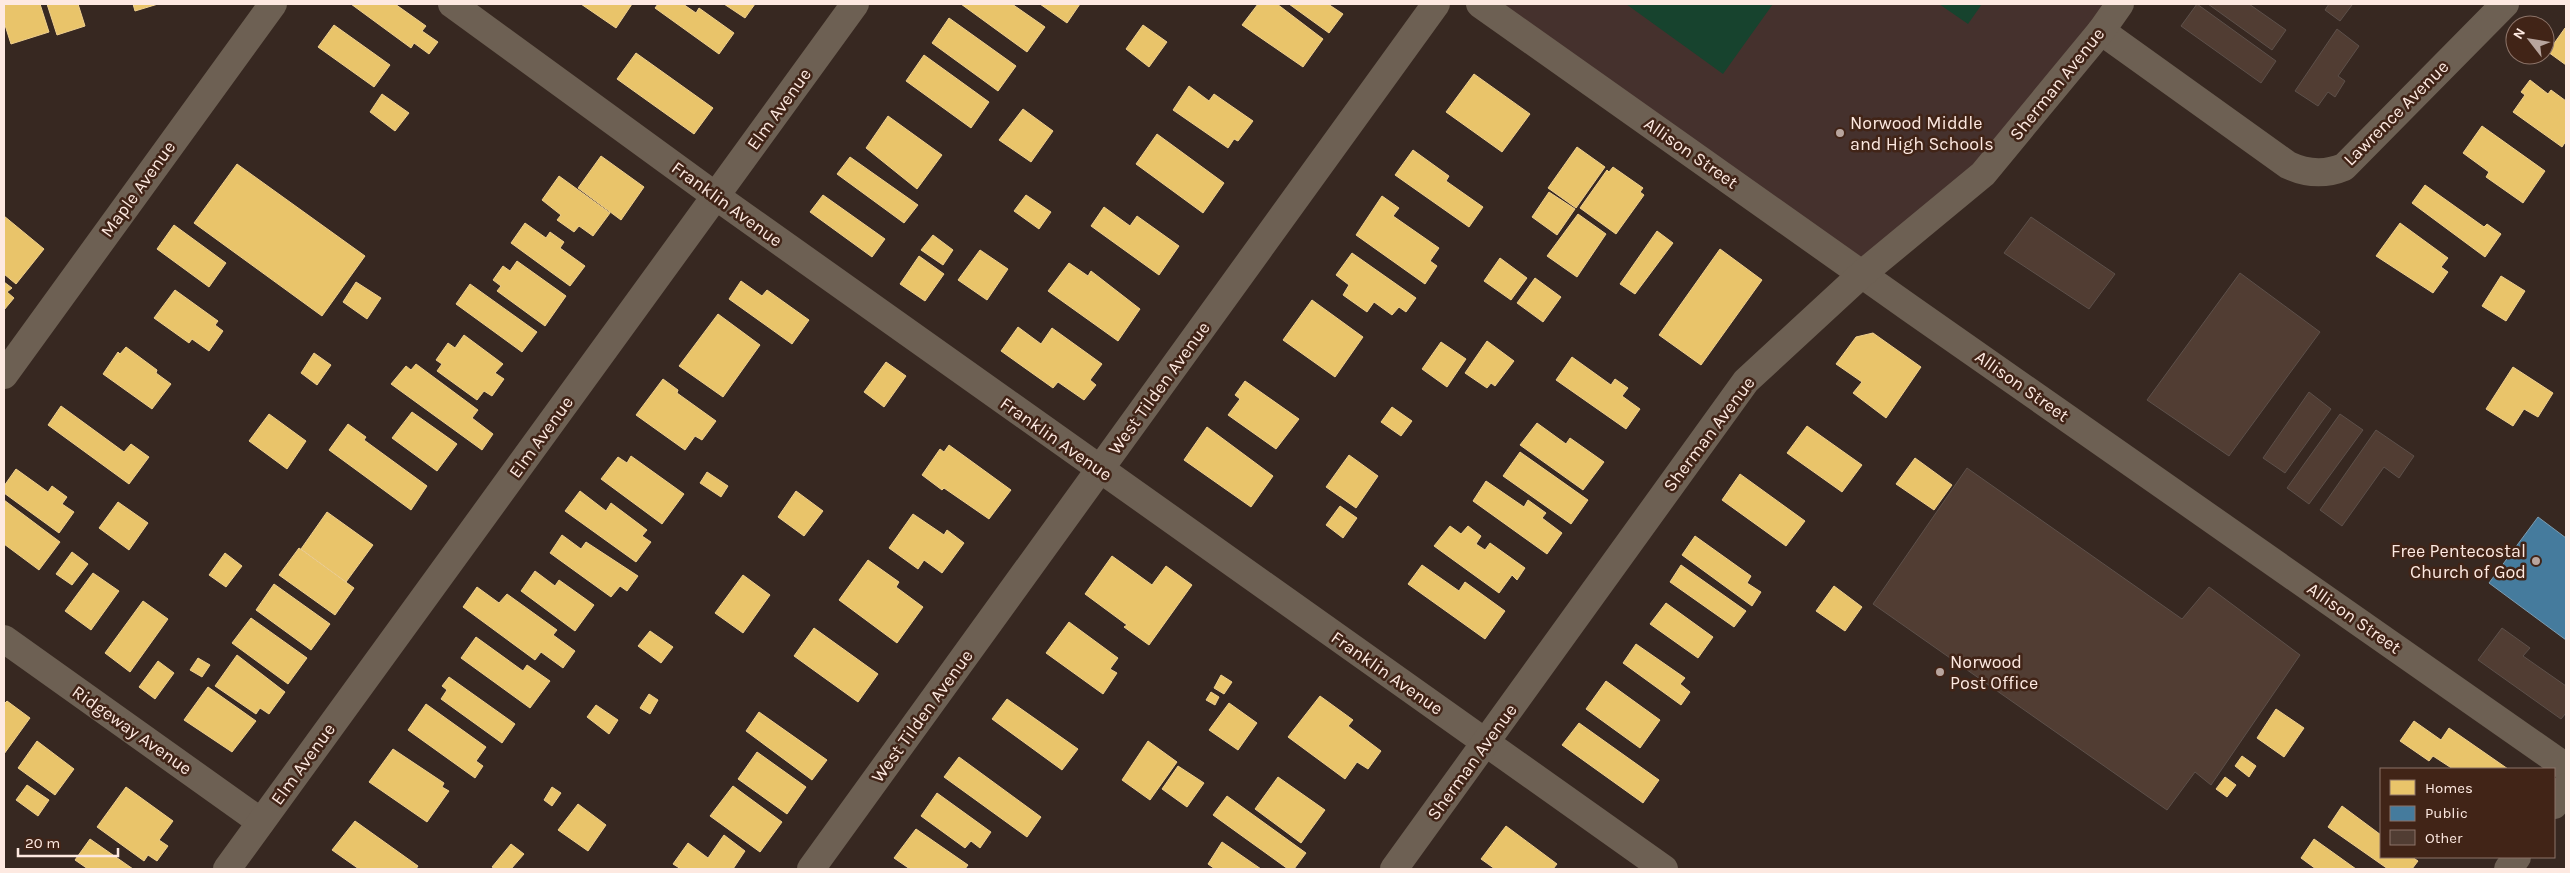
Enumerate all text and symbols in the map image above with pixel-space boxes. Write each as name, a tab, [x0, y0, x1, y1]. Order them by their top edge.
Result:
north arrow	[2505, 15, 2555, 65]
street label: Sherman Avenue	[2005, 23, 2109, 145]
text: N	[2509, 25, 2529, 42]
street label: Lawrence Avenue	[2339, 56, 2453, 170]
street label: Elm Avenue	[742, 64, 816, 154]
place label: Norwood Middle and High Schools	[1850, 112, 1994, 155]
street label: Allison Street	[1640, 113, 1742, 194]
marker: Norwood Middle and High Schools	[1834, 127, 1846, 139]
street label: Maple Avenue	[96, 137, 180, 241]
street label: Franklin Avenue	[667, 156, 787, 252]
street label: West Tilden Avenue	[1103, 317, 1215, 459]
street label: Allison Street	[1971, 346, 2073, 427]
street label: Sherman Avenue	[1659, 372, 1759, 496]
street label: Elm Avenue	[504, 392, 578, 482]
street label: Franklin Avenue	[996, 392, 1116, 486]
place label: Free Pentecostal Church of God	[2391, 540, 2526, 583]
marker: Free Pentecostal Church of God	[2530, 555, 2542, 567]
street label: Allison Street	[2303, 578, 2405, 659]
street label: Franklin Avenue	[1327, 626, 1447, 720]
street label: West Tilden Avenue	[866, 645, 978, 787]
place label: Norwood Post Office	[1950, 651, 2038, 694]
marker: Norwood Post Office	[1934, 666, 1946, 678]
street label: Ridgeway Avenue	[68, 680, 196, 780]
street label: Sherman Avenue	[1422, 699, 1522, 825]
street label: Elm Avenue	[266, 719, 340, 809]
legend	[2380, 768, 2555, 858]
text: Homes	[2425, 779, 2473, 797]
text: Public	[2425, 804, 2468, 822]
scale bar	[18, 826, 118, 858]
text: Other	[2425, 829, 2463, 847]
text: 20 m	[25, 834, 60, 852]

